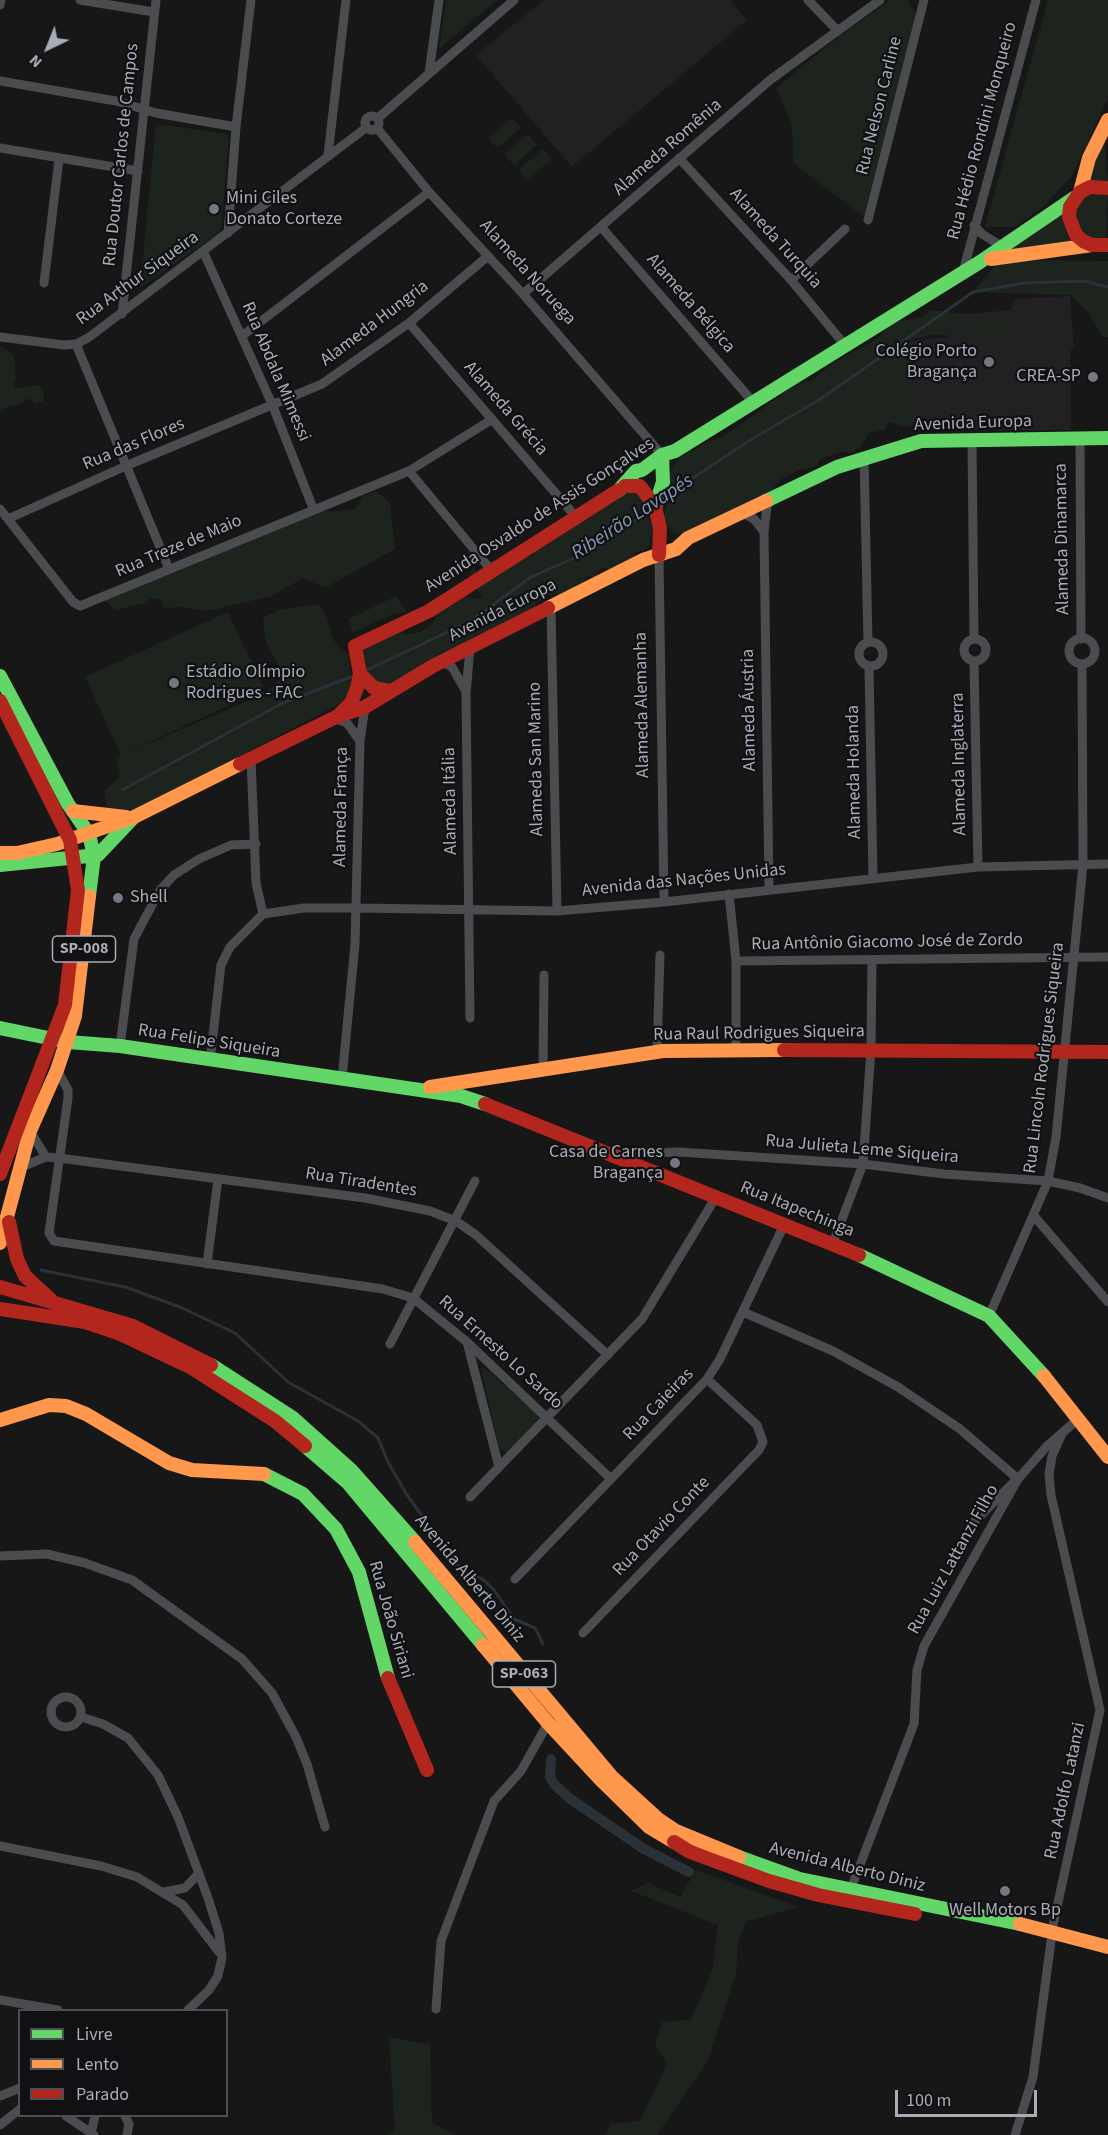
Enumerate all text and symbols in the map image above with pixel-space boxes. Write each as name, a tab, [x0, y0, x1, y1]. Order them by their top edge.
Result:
north arrow	[18, 18, 78, 78]
street label: Rua Hédio Rondini Monqueiro	[943, 20, 1023, 242]
street label: Rua Nelson Carline	[852, 34, 908, 178]
street label: Rua Doutor Carlos de Campos	[100, 43, 144, 267]
text: N	[24, 49, 47, 73]
street label: Alameda Romênia	[609, 95, 727, 201]
street label: Alameda Turquia	[724, 184, 826, 294]
place label: Mini Ciles Donato Corteze	[226, 188, 342, 230]
marker: Mini Ciles Donato Corteze	[207, 202, 221, 216]
street label: Alameda Noruega	[474, 216, 580, 330]
street label: Rua Arthur Siqueira	[72, 227, 204, 331]
street label: Alameda Bélgica	[641, 250, 739, 358]
street label: Alameda Hungria	[317, 276, 433, 372]
street label: Rua Abdala Mimessi	[236, 299, 314, 445]
place label: Colégio Porto Bragança	[875, 341, 977, 384]
marker: Colégio Porto Bragança	[982, 355, 996, 369]
street label: Alameda Grécia	[458, 357, 552, 461]
place label: CREA-SP	[1016, 366, 1081, 388]
marker: CREA-SP	[1086, 370, 1100, 384]
street label: Avenida Europa	[914, 411, 1032, 437]
street label: Rua das Flores	[80, 414, 188, 476]
street label: Avenida Osvaldo de Assis Gonçalves	[421, 434, 659, 598]
street label: Alameda Dinamarca	[1051, 463, 1075, 615]
water label: Ribeirão Lavapés	[568, 470, 698, 566]
street label: Rua Treze de Maio	[112, 511, 246, 583]
street label: Avenida Europa	[446, 575, 560, 647]
street label: Alameda Alemanha	[631, 632, 655, 778]
street label: Alameda Áustria	[738, 649, 762, 771]
place label: Estádio Olímpio Rodrigues - FAC	[186, 662, 305, 704]
marker: Estádio Olímpio Rodrigues - FAC	[167, 676, 181, 690]
street label: Alameda San Marino	[525, 682, 549, 836]
street label: Alameda Inglaterra	[948, 692, 972, 836]
street label: Alameda Holanda	[843, 705, 867, 839]
street label: Alameda França	[330, 747, 354, 867]
street label: Alameda Itália	[439, 747, 463, 855]
street label: Avenida das Nações Unidas	[581, 860, 787, 902]
place label: Shell	[130, 887, 168, 909]
marker: Shell	[111, 891, 125, 905]
street label: Rua Antônio Giacomo José de Zordo	[751, 930, 1023, 956]
road number: SP-008	[52, 936, 116, 962]
street label: Rua Lincoln Rodrigues Siqueira	[1020, 941, 1070, 1175]
street label: Rua Felipe Siqueira	[136, 1020, 282, 1064]
street label: Rua Raul Rodrigues Siqueira	[653, 1021, 865, 1047]
street label: Rua Julieta Leme Siqueira	[764, 1131, 960, 1169]
place label: Casa de Carnes Bragança	[549, 1142, 663, 1184]
marker: Casa de Carnes Bragança	[668, 1156, 682, 1170]
street label: Rua Tiradentes	[304, 1164, 418, 1202]
street label: Rua Itapechinga	[737, 1177, 857, 1243]
street label: Rua Ernesto Lo Sardo	[433, 1291, 567, 1415]
street label: Rua Caieiras	[619, 1364, 699, 1446]
street label: Rua Otavio Conte	[609, 1473, 715, 1581]
street label: Rua Luiz Lattanzi Filho	[904, 1481, 1004, 1639]
street label: Avenida Alberto Diniz	[409, 1511, 529, 1647]
street label: Rua João Siriani	[363, 1559, 417, 1681]
road number: SP-063	[492, 1661, 556, 1687]
street label: Rua Adolfo Latanzi	[1041, 1721, 1091, 1861]
street label: Avenida Alberto Diniz	[767, 1838, 927, 1898]
marker: Well Motors Bp	[998, 1884, 1012, 1898]
place label: Well Motors Bp	[949, 1900, 1061, 1922]
legend	[18, 2009, 228, 2117]
text: Livre	[76, 2022, 113, 2047]
text: Lento	[76, 2052, 119, 2077]
scale bar	[898, 2078, 1040, 2116]
text: Parado	[76, 2082, 129, 2107]
text: 100 m	[906, 2088, 951, 2113]

